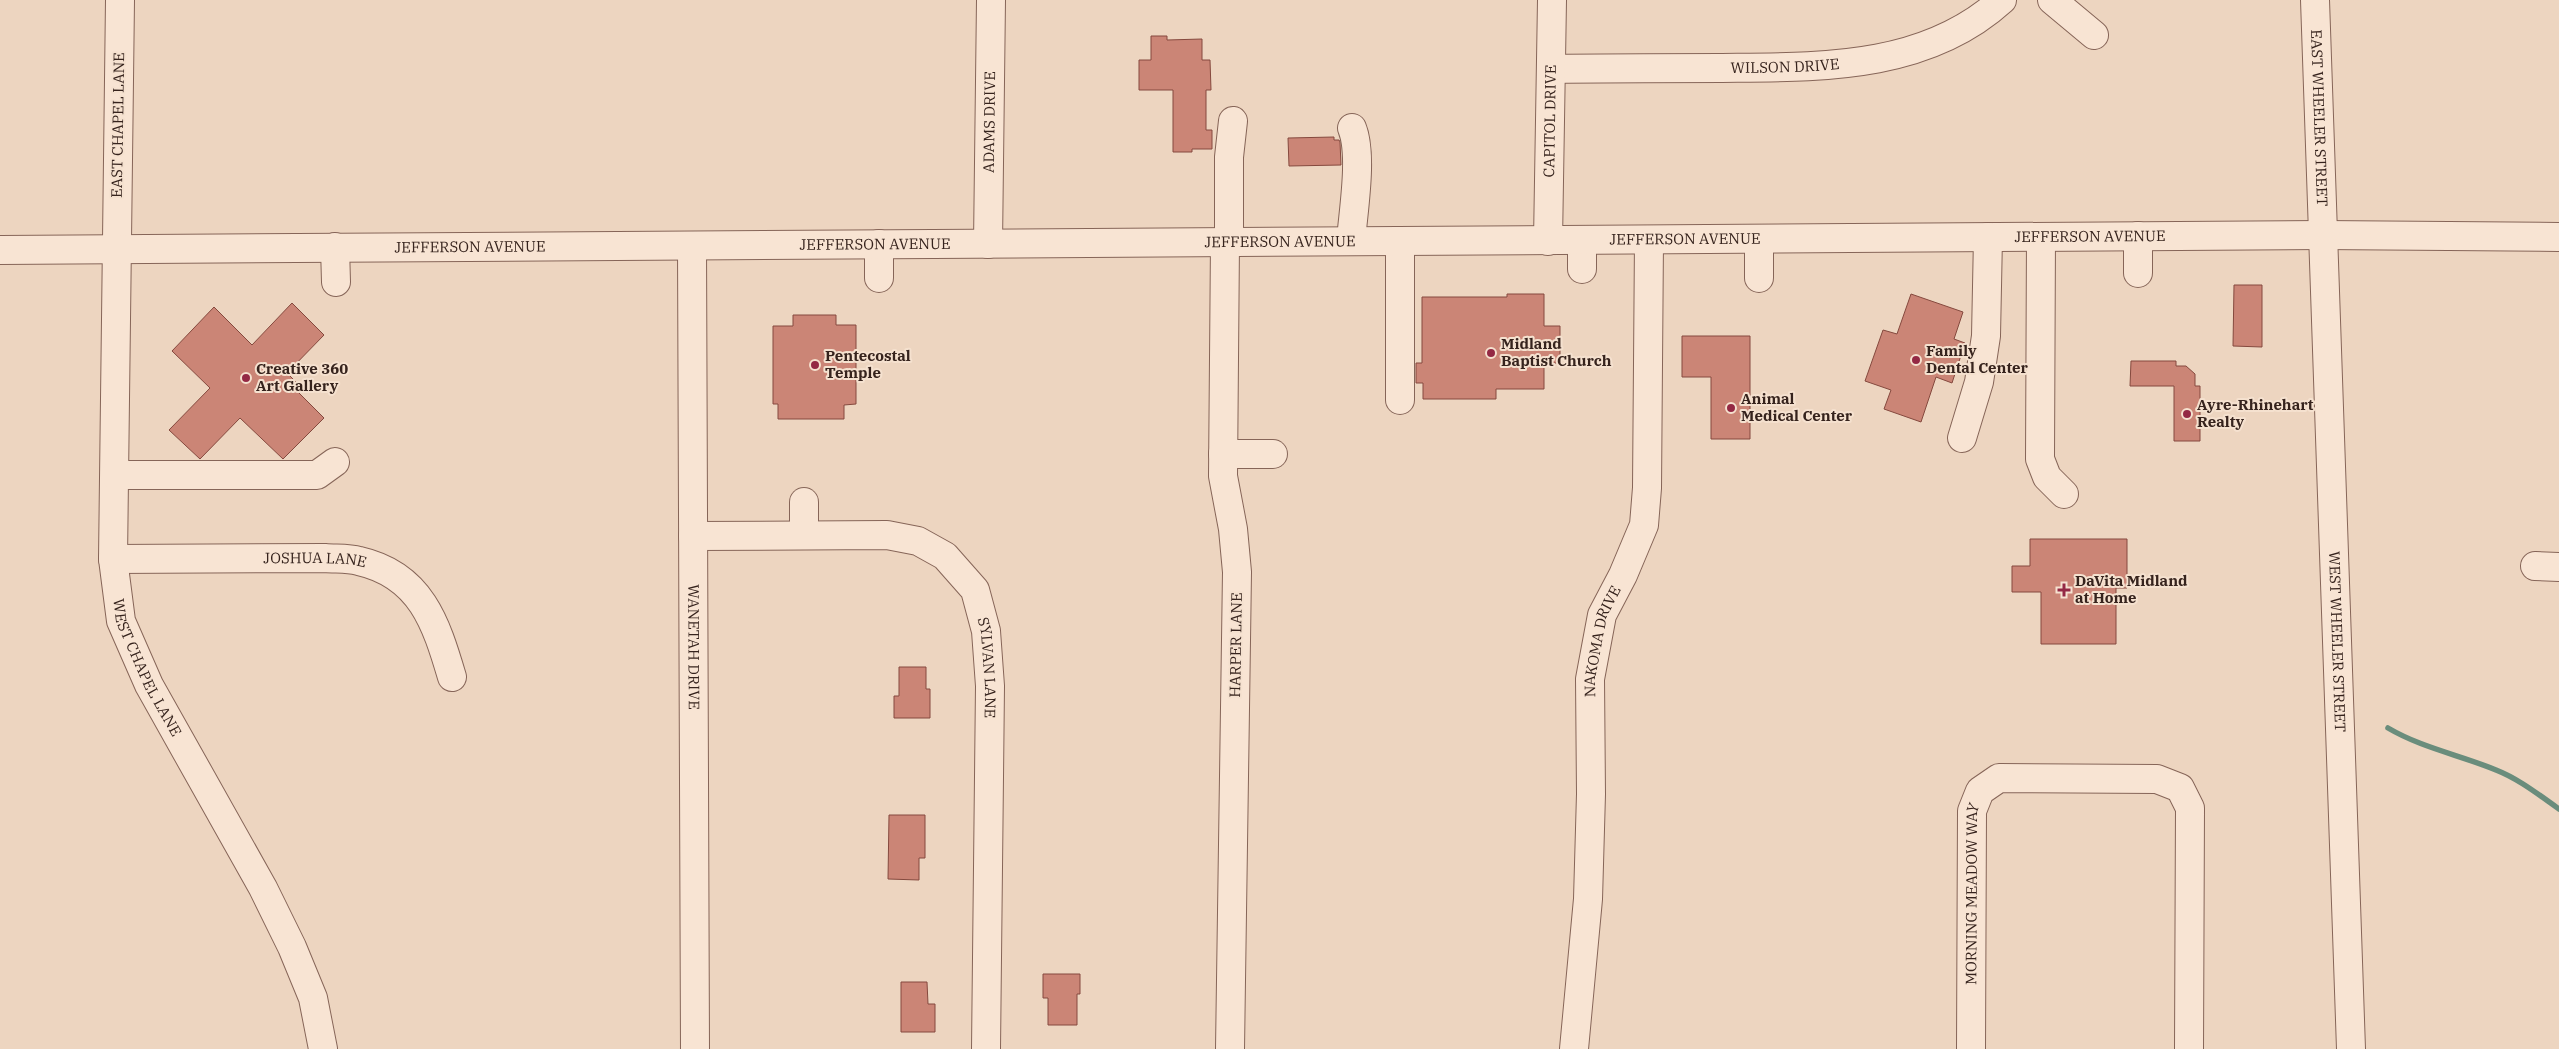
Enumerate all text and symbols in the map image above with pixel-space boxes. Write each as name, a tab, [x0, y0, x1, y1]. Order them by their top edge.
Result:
street label: EAST WHEELER STREET	[2307, 29, 2332, 207]
street label: EAST CHAPEL LANE	[107, 52, 128, 198]
street label: WILSON DRIVE	[1730, 54, 1840, 77]
street label: CAPITOL DRIVE	[1539, 64, 1560, 178]
street label: ADAMS DRIVE	[979, 71, 999, 173]
street label: JEFFERSON AVENUE	[2014, 226, 2166, 246]
street label: JEFFERSON AVENUE	[1609, 229, 1761, 249]
street label: JEFFERSON AVENUE	[1204, 231, 1356, 251]
street label: JEFFERSON AVENUE	[799, 234, 951, 254]
street label: JEFFERSON AVENUE	[394, 236, 546, 256]
place label: Midland Baptist Church	[1501, 334, 1612, 370]
place label: Family Dental Center	[1926, 341, 2029, 377]
place label: Pentecostal Temple	[825, 346, 911, 382]
marker: Midland Baptist Church	[1485, 347, 1497, 359]
marker: Family Dental Center	[1910, 354, 1922, 366]
place label: Creative 360 Art Gallery	[256, 359, 348, 395]
marker: Pentecostal Temple	[809, 359, 821, 371]
marker: Creative 360 Art Gallery	[240, 372, 252, 384]
place label: Animal Medical Center	[1741, 389, 1853, 425]
place label: Ayre-Rhinehart Realty	[2197, 395, 2314, 431]
marker: Animal Medical Center	[1725, 402, 1737, 414]
marker: Ayre-Rhinehart Realty	[2181, 408, 2193, 420]
street label: JOSHUA LANE	[263, 548, 369, 572]
street label: WEST WHEELER STREET	[2325, 551, 2350, 733]
place label: DaVita Midland at Home	[2075, 571, 2188, 607]
street label: NAKOMA DRIVE	[1580, 582, 1625, 697]
marker: DaVita Midland at Home	[2057, 583, 2071, 597]
street label: WANETAH DRIVE	[684, 584, 704, 710]
street label: HARPER LANE	[1225, 592, 1246, 698]
street label: WEST CHAPEL LANE	[109, 597, 186, 740]
street label: SYLVAN LANE	[974, 615, 1000, 718]
street label: MORNING MEADOW WAY	[1961, 799, 1984, 985]

